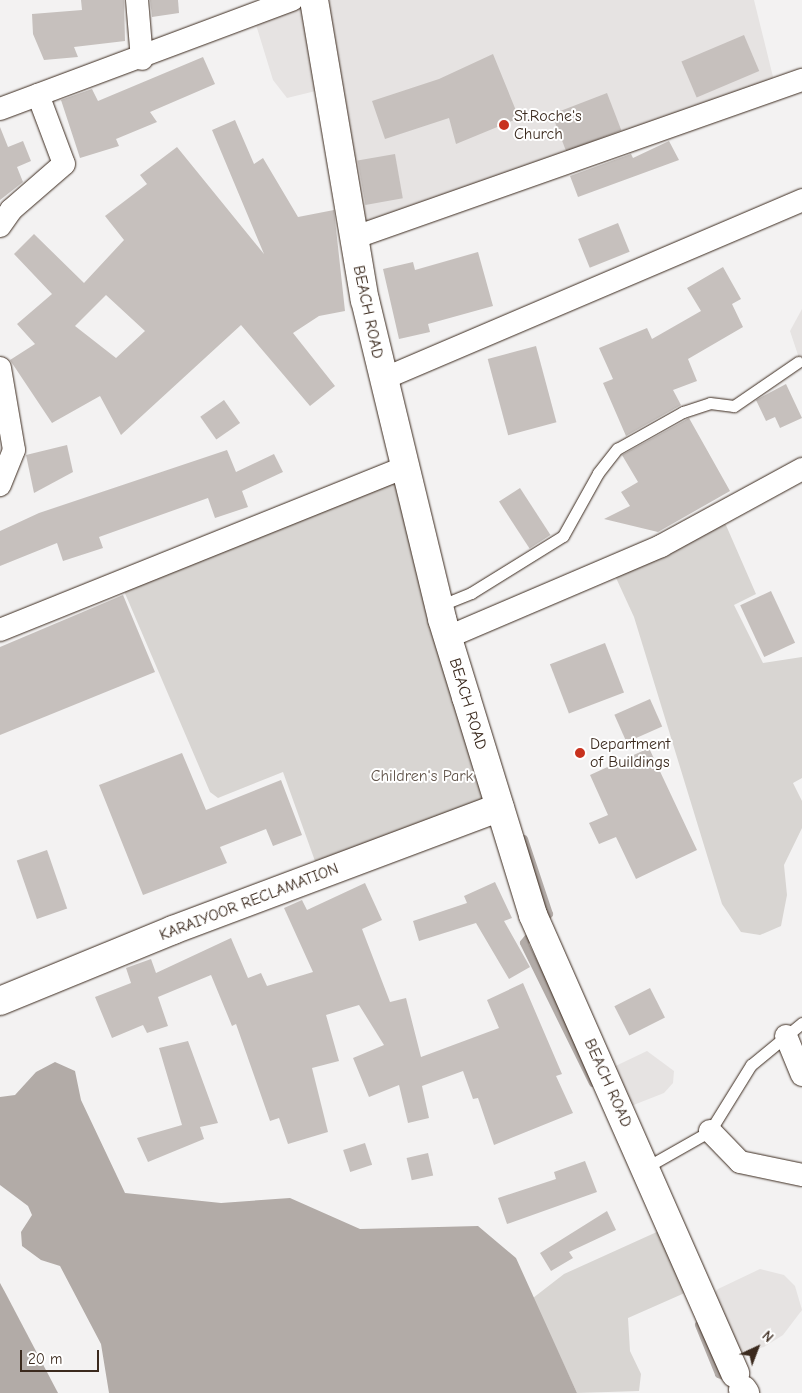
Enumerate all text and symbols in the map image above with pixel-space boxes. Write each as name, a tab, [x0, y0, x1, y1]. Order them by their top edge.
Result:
place label: St.Roche's Church	[514, 106, 582, 144]
marker: St.Roche's Church	[498, 119, 510, 131]
street label: BEACH ROAD	[349, 264, 387, 360]
street label: BEACH ROAD	[445, 656, 491, 752]
place label: Department of Buildings	[590, 734, 670, 772]
marker: Department of Buildings	[574, 747, 586, 759]
park label: Children's Park	[371, 766, 473, 786]
street label: KARAIYOOR RECLAMATION	[157, 859, 341, 945]
street label: BEACH ROAD	[580, 1036, 636, 1130]
north arrow	[732, 1323, 782, 1373]
text: N	[758, 1327, 777, 1346]
scale bar	[22, 1340, 101, 1372]
text: 20 m	[28, 1350, 62, 1368]

